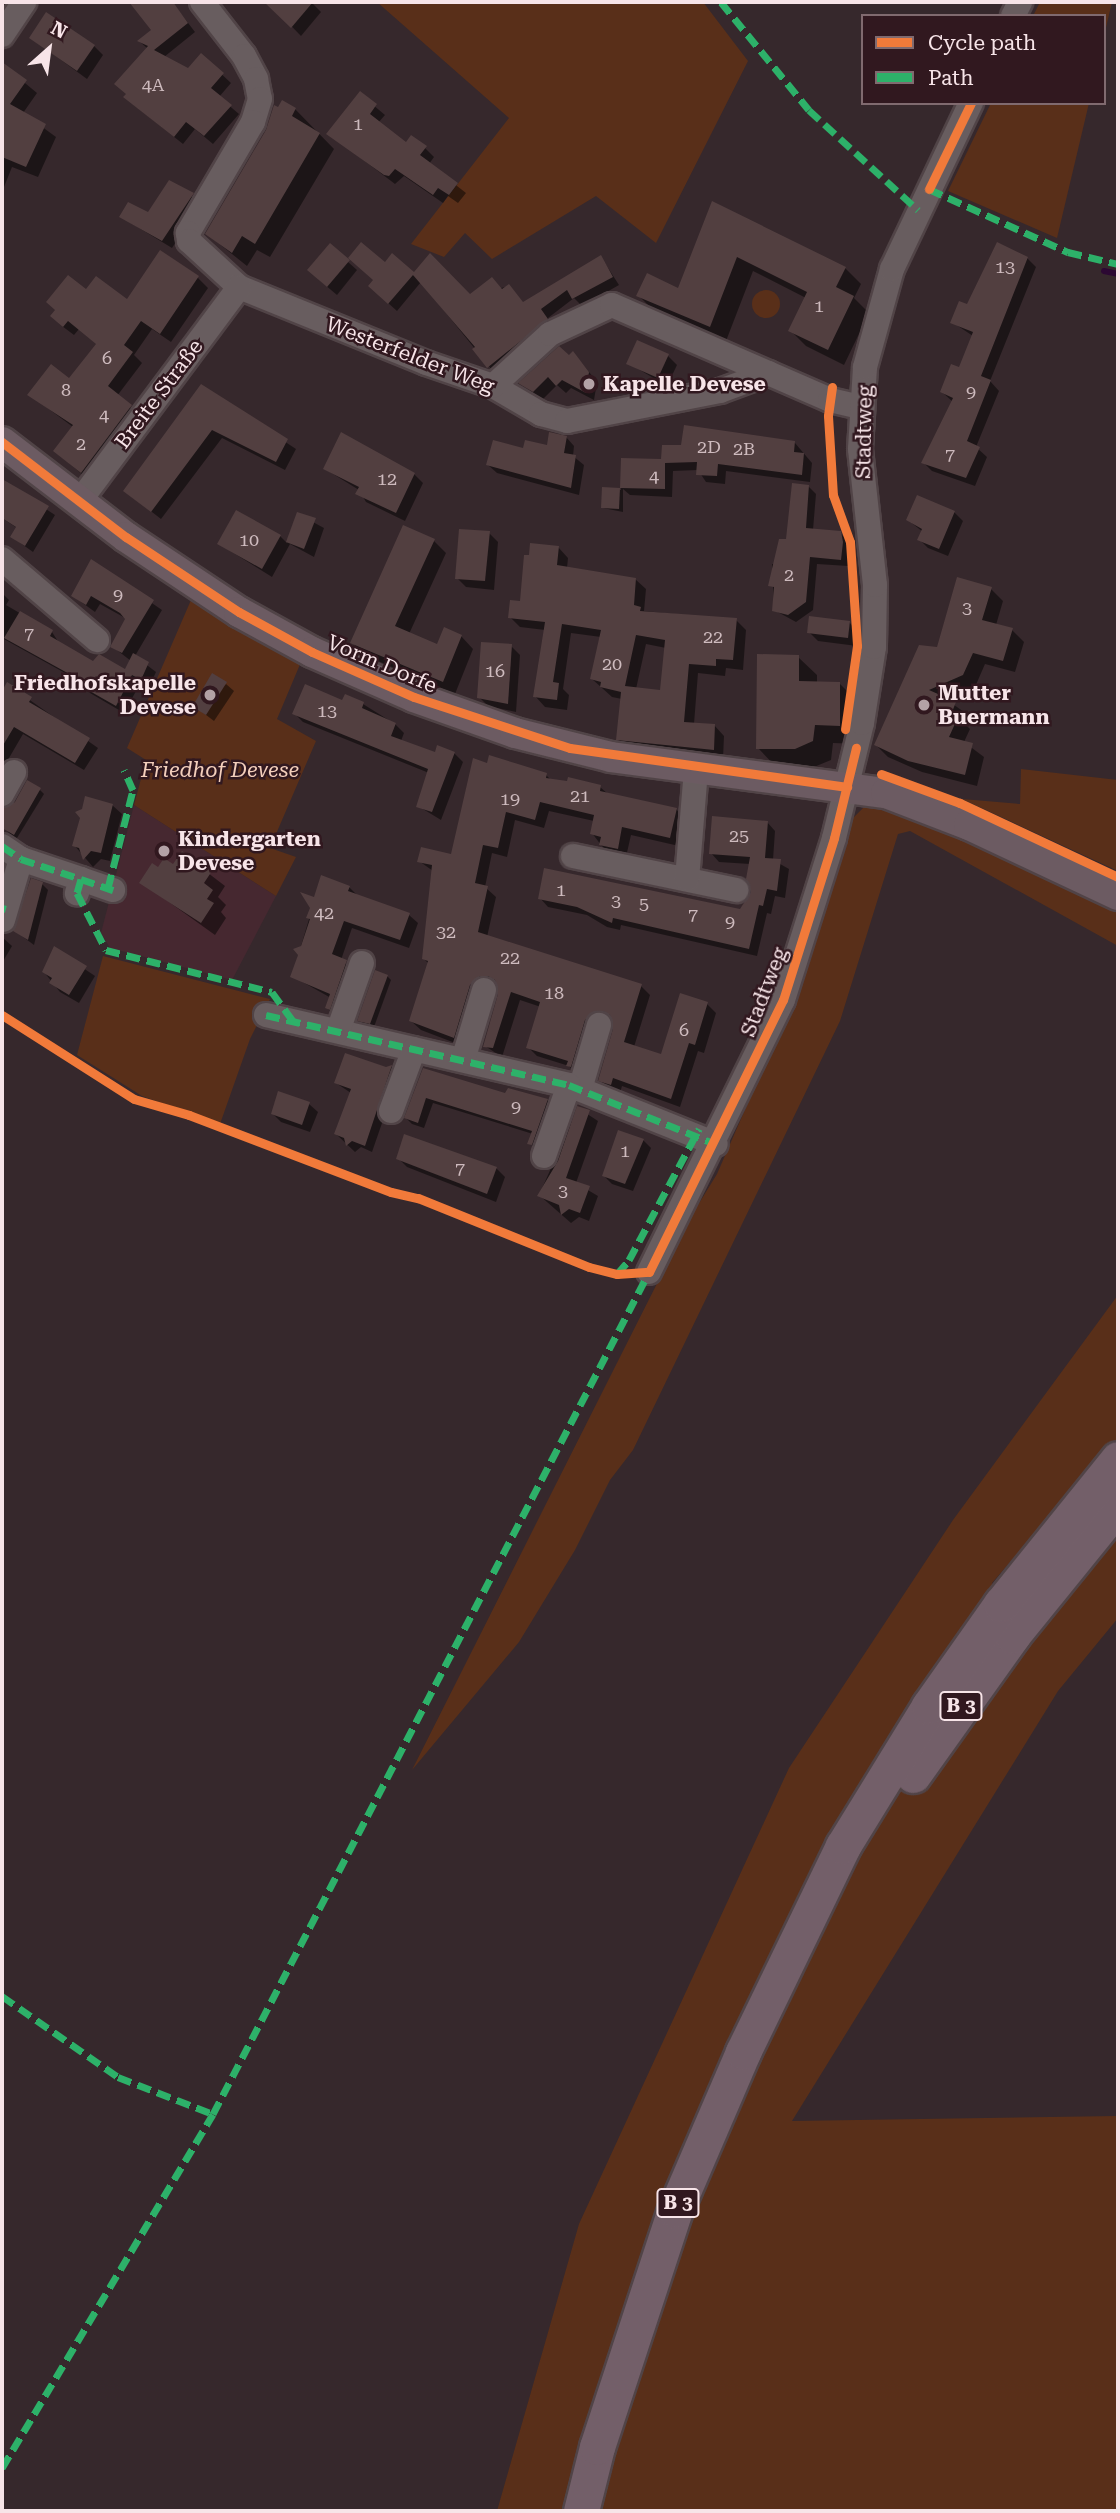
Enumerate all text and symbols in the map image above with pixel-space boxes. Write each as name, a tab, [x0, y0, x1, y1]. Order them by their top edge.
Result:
north arrow	[14, 14, 84, 84]
legend	[861, 14, 1106, 105]
text: N	[47, 16, 71, 44]
text: Cycle path	[928, 31, 1036, 55]
text: Path	[928, 66, 974, 90]
house number: 4A	[142, 74, 164, 96]
house number: 1	[353, 113, 363, 135]
house number: 13	[995, 256, 1015, 278]
house number: 1	[814, 295, 824, 317]
street label: Westerfelder Weg	[322, 311, 498, 399]
street label: Breite Straße	[110, 334, 208, 454]
house number: 6	[102, 347, 112, 369]
place label: Kapelle Devese	[603, 371, 766, 397]
marker: Kapelle Devese	[581, 376, 597, 392]
house number: 8	[61, 379, 71, 401]
house number: 9	[966, 381, 976, 403]
street label: Stadtweg	[851, 385, 877, 479]
house number: 4	[99, 404, 109, 426]
house number: 2	[76, 433, 86, 455]
house number: 2D	[697, 436, 721, 458]
house number: 2B	[733, 438, 755, 460]
house number: 7	[945, 444, 955, 466]
house number: 4	[649, 465, 659, 487]
house number: 12	[377, 468, 397, 490]
house number: 10	[239, 529, 259, 551]
house number: 2	[784, 564, 794, 586]
house number: 9	[113, 584, 123, 606]
house number: 3	[962, 597, 972, 619]
house number: 7	[24, 623, 34, 645]
house number: 22	[703, 626, 723, 648]
street label: Vorm Dorfe	[323, 630, 441, 698]
house number: 20	[602, 653, 622, 675]
house number: 16	[485, 660, 505, 682]
place label: Friedhofskapelle Devese	[14, 670, 196, 720]
place label: Mutter Buermann	[938, 680, 1049, 730]
marker: Friedhofskapelle Devese	[202, 687, 218, 703]
marker: Mutter Buermann	[916, 697, 932, 713]
house number: 13	[317, 700, 337, 722]
park label: Friedhof Devese	[141, 757, 299, 783]
house number: 21	[570, 785, 590, 807]
house number: 19	[500, 788, 520, 810]
house number: 25	[729, 825, 749, 847]
place label: Kindergarten Devese	[178, 826, 321, 876]
marker: Kindergarten Devese	[156, 843, 172, 859]
house number: 1	[556, 879, 566, 901]
house number: 3	[611, 890, 621, 912]
house number: 5	[639, 893, 649, 915]
house number: 42	[314, 902, 334, 924]
house number: 7	[688, 904, 698, 926]
house number: 9	[725, 911, 735, 933]
house number: 32	[436, 921, 456, 943]
street label: Stadtweg	[735, 944, 793, 1040]
house number: 22	[500, 947, 520, 969]
house number: 18	[544, 982, 564, 1004]
house number: 6	[679, 1019, 689, 1041]
house number: 9	[511, 1096, 521, 1118]
house number: 1	[620, 1140, 630, 1162]
house number: 7	[455, 1158, 465, 1180]
house number: 3	[558, 1180, 568, 1202]
road number: B 3	[938, 1690, 984, 1722]
road number: B 3	[655, 2188, 701, 2218]

